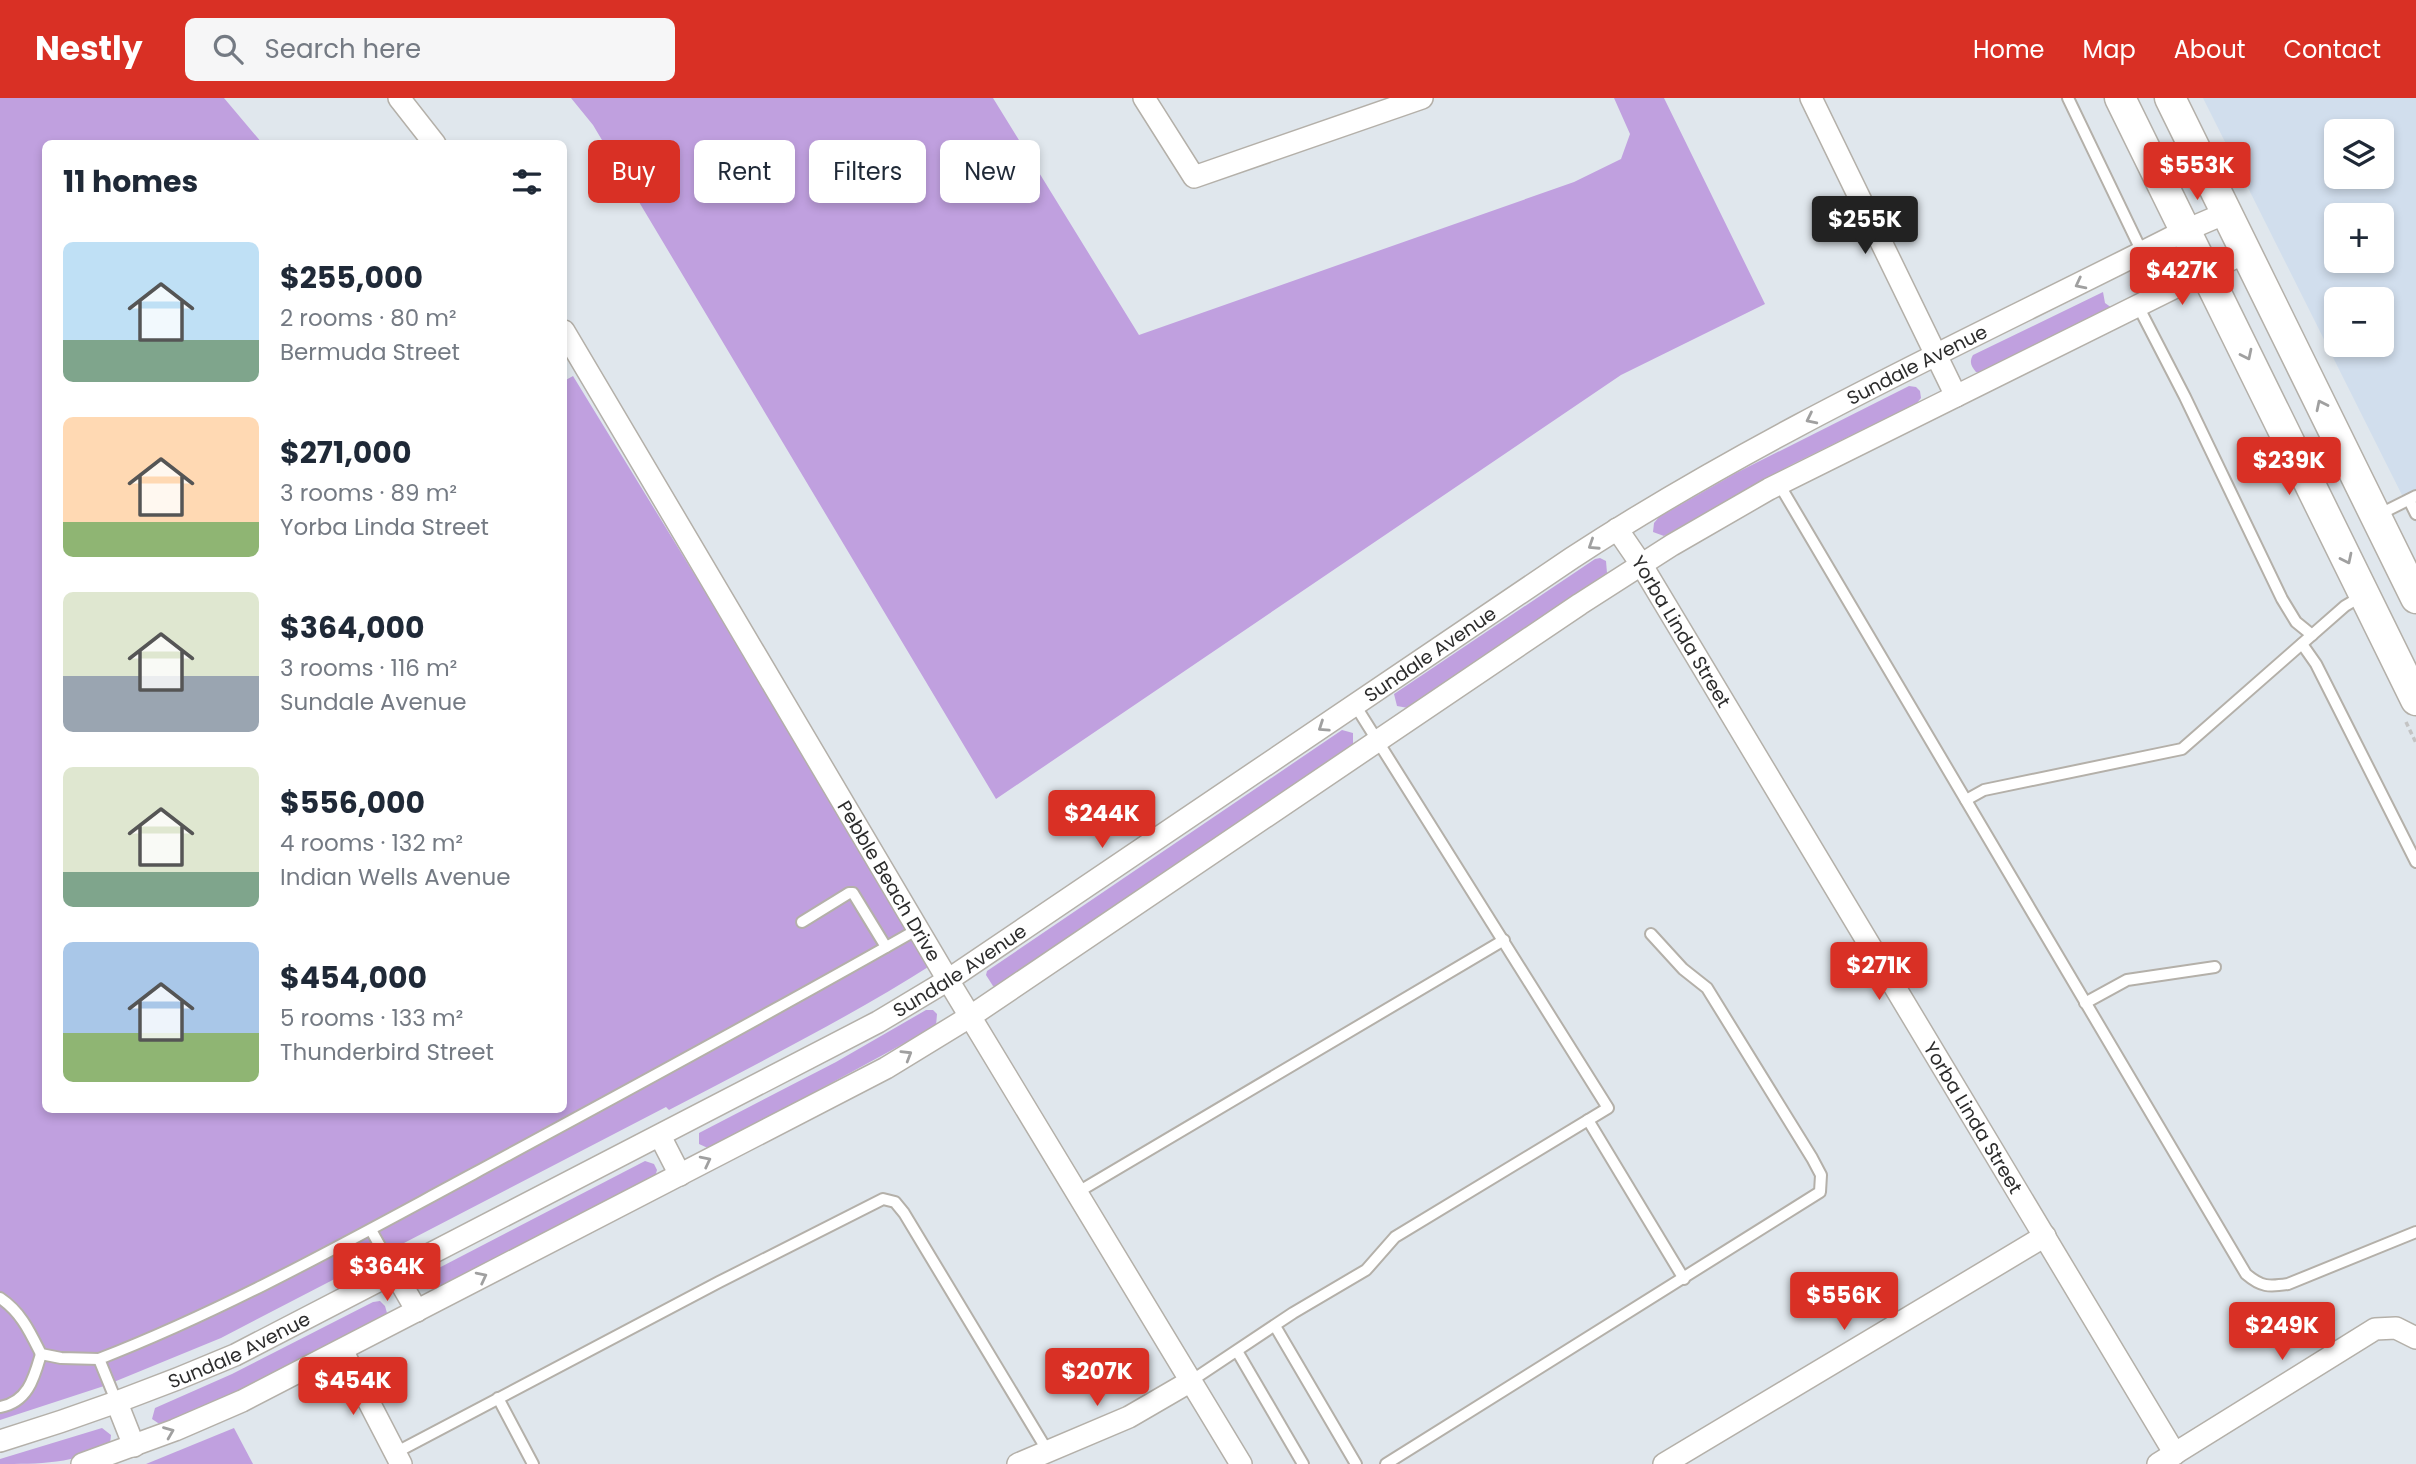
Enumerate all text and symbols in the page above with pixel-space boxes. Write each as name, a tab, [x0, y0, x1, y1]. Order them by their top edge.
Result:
search box	[185, 18, 675, 81]
text: Nestly	[35, 25, 143, 72]
icon: search	[209, 30, 247, 68]
text: Search here	[265, 31, 421, 67]
text: Home	[1973, 33, 2045, 66]
text: Map	[2083, 33, 2136, 66]
text: About	[2174, 33, 2245, 66]
text: Contact	[2283, 33, 2381, 66]
map controls	[2324, 119, 2394, 357]
button: layers	[2324, 119, 2394, 189]
chip: Buy	[588, 140, 680, 203]
chip: Rent	[694, 140, 795, 203]
chip: Filters	[809, 140, 926, 203]
chip: New	[940, 140, 1040, 203]
pin: $553K	[2148, 142, 2246, 202]
text: $553K	[2160, 149, 2234, 181]
text: 11 homes	[63, 160, 198, 203]
icon: filters	[508, 163, 546, 201]
pin: $255K	[1816, 197, 1914, 256]
text: $255K	[1828, 203, 1902, 235]
button: +	[2324, 203, 2394, 273]
pin: $427K	[2133, 248, 2231, 307]
text: $427K	[2146, 254, 2218, 286]
text: $255,000	[280, 256, 423, 299]
icon: home	[119, 270, 203, 354]
one-way arrow	[2075, 275, 2087, 289]
button: −	[2324, 287, 2394, 357]
text: 2 rooms · 80 m²	[280, 302, 457, 334]
street label: Sundale Avenue	[1842, 318, 1992, 412]
text: Bermuda Street	[280, 336, 460, 368]
one-way arrow	[2239, 348, 2253, 360]
one-way arrow	[2315, 400, 2329, 412]
one-way arrow	[1806, 411, 1818, 425]
text: $271,000	[280, 431, 412, 474]
pin: $239K	[2240, 438, 2338, 497]
text: $239K	[2253, 444, 2325, 476]
icon: home	[119, 445, 203, 529]
text: 3 rooms · 89 m²	[280, 477, 457, 509]
text: Yorba Linda Street	[280, 511, 489, 543]
one-way arrow	[1588, 537, 1601, 549]
street label: Yorba Linda Street	[1625, 550, 1737, 713]
one-way arrow	[2339, 552, 2353, 564]
street label: Sundale Avenue	[1359, 600, 1502, 709]
text: $364,000	[280, 606, 425, 649]
icon: home	[119, 620, 203, 704]
text: 3 rooms · 116 m²	[280, 652, 457, 684]
text: Sundale Avenue	[280, 686, 466, 718]
one-way arrow	[1318, 719, 1331, 731]
text: $556,000	[280, 781, 425, 824]
pin: $244K	[1053, 790, 1151, 850]
icon: home	[119, 795, 203, 879]
street label: Pebble Beach Drive	[831, 796, 947, 967]
text: $244K	[1064, 797, 1140, 829]
text: 4 rooms · 132 m²	[280, 827, 463, 859]
text: Indian Wells Avenue	[280, 861, 511, 893]
street label: Sundale Avenue	[888, 918, 1032, 1024]
pin: $271K	[1830, 942, 1928, 1002]
text: $271K	[1846, 949, 1912, 981]
text: $454,000	[280, 956, 427, 999]
icon: home	[119, 970, 203, 1054]
text: 5 rooms · 133 m²	[280, 1002, 463, 1034]
text: Thunderbird Street	[280, 1036, 494, 1068]
street label: Yorba Linda Street	[1917, 1037, 2029, 1199]
one-way arrow	[900, 1050, 913, 1063]
one-way arrow	[699, 1156, 711, 1170]
pin: $364K	[338, 1244, 436, 1303]
text: $364K	[349, 1250, 425, 1282]
one-way arrow	[475, 1272, 488, 1286]
pin: $556K	[1795, 1272, 1893, 1332]
text: $556K	[1806, 1279, 1882, 1311]
pin: $249K	[2233, 1302, 2331, 1362]
street label: Sundale Avenue	[164, 1305, 315, 1395]
text: $249K	[2245, 1309, 2319, 1341]
pin: $207K	[1048, 1348, 1146, 1408]
text: $207K	[1061, 1355, 1133, 1387]
pin: $454K	[304, 1358, 402, 1417]
text: $454K	[314, 1364, 392, 1396]
one-way arrow	[162, 1427, 174, 1441]

